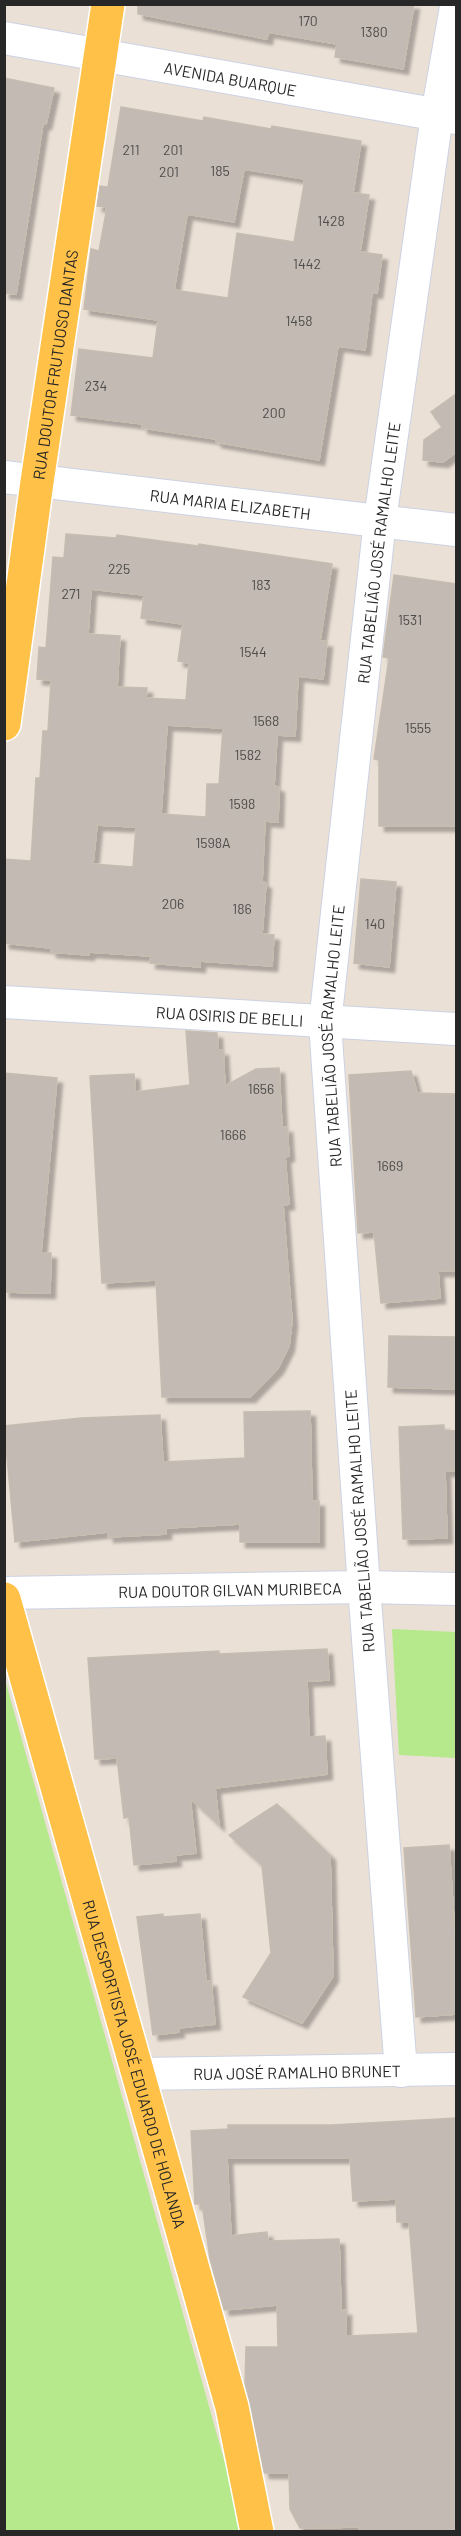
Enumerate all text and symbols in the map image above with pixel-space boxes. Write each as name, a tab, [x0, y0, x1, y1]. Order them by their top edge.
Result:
house number: 170	[298, 12, 318, 29]
house number: 1380	[360, 23, 388, 40]
street label: AVENIDA BUARQUE	[163, 57, 298, 99]
house number: 211	[122, 141, 140, 158]
house number: 201	[163, 141, 183, 158]
house number: 185	[210, 162, 230, 179]
house number: 201	[159, 163, 179, 180]
house number: 1428	[317, 212, 345, 229]
street label: RUA DOUTOR FRUTUOSO DANTAS	[28, 248, 81, 481]
house number: 1442	[293, 255, 321, 272]
house number: 1458	[285, 312, 313, 329]
house number: 234	[85, 377, 107, 394]
house number: 200	[262, 404, 286, 421]
street label: RUA TABELIÃO JOSÉ RAMALHO LEITE	[353, 421, 403, 685]
street label: RUA MARIA ELIZABETH	[149, 485, 312, 522]
house number: 225	[108, 560, 130, 577]
house number: 183	[251, 576, 271, 593]
house number: 271	[61, 585, 81, 602]
house number: 1531	[398, 611, 422, 628]
house number: 1544	[239, 643, 267, 660]
house number: 1568	[253, 712, 279, 729]
house number: 1555	[405, 719, 431, 736]
house number: 1582	[235, 746, 261, 763]
house number: 1598	[229, 795, 255, 812]
house number: 1598A	[195, 834, 231, 851]
house number: 206	[162, 895, 184, 912]
house number: 186	[232, 900, 252, 917]
street label: RUA TABELIÃO JOSÉ RAMALHO LEITE	[316, 904, 347, 1168]
house number: 140	[365, 915, 385, 932]
street label: RUA OSIRIS DE BELLI	[155, 1002, 304, 1029]
house number: 1656	[248, 1080, 274, 1097]
house number: 1666	[220, 1126, 246, 1143]
house number: 1669	[377, 1157, 403, 1174]
street label: RUA TABELIÃO JOSÉ RAMALHO LEITE	[340, 1389, 378, 1653]
street label: RUA DOUTOR GILVAN MURIBECA	[118, 1578, 342, 1601]
street label: RUA DESPORTISTA JOSÉ EDUARDO DE HOLANDA	[80, 1897, 191, 2231]
street label: RUA JOSÉ RAMALHO BRUNET	[193, 2060, 401, 2083]

